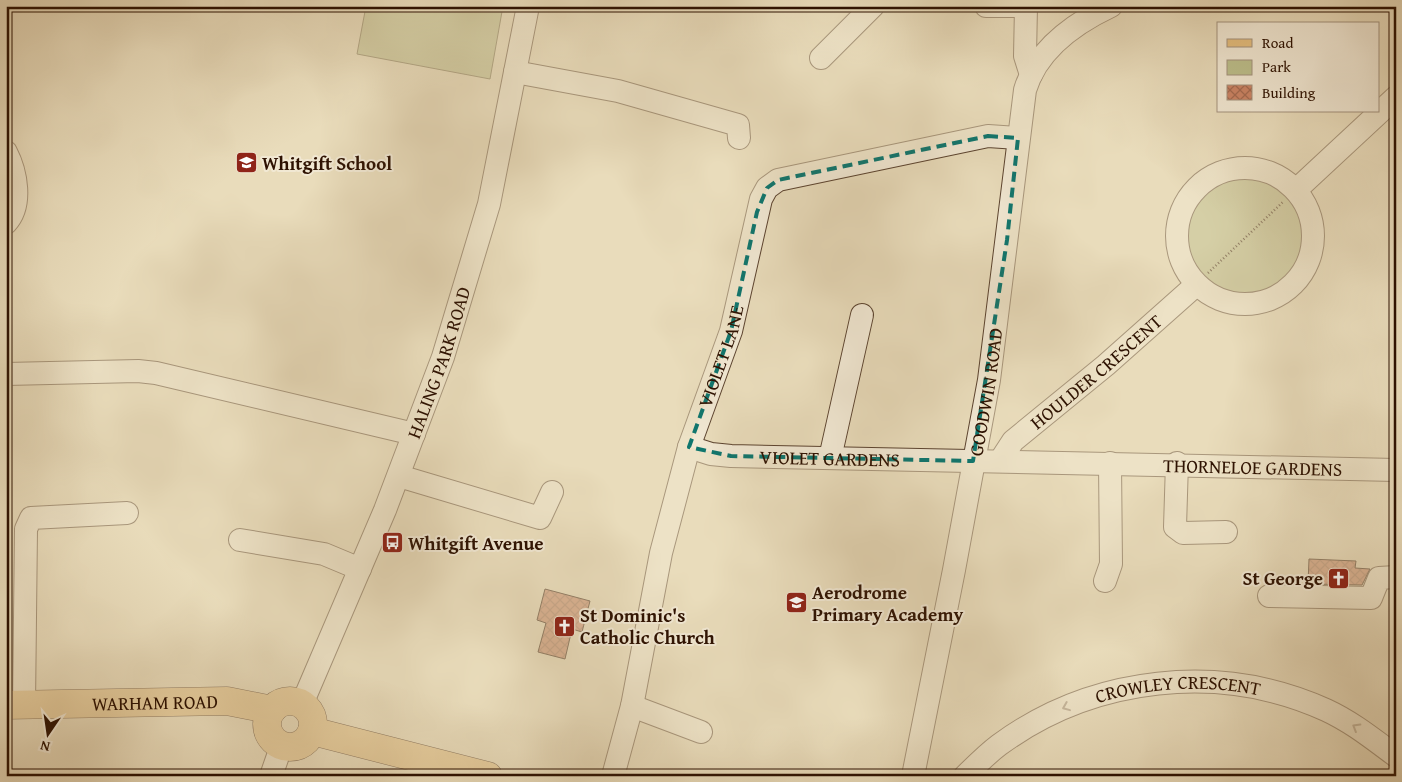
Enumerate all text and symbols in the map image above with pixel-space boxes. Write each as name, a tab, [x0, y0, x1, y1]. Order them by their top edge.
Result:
legend	[1217, 22, 1380, 112]
text: Road	[1262, 32, 1293, 53]
text: Park	[1262, 56, 1291, 77]
text: Building	[1262, 82, 1316, 103]
place label: Whitgift School	[262, 149, 392, 177]
school or university icon: Whitgift School	[234, 151, 258, 175]
street label: HALING PARK ROAD	[399, 283, 477, 443]
street label: VIOLET LANE	[690, 302, 750, 411]
street label: HOULDER CRESCENT	[1024, 307, 1168, 436]
street label: GOODWIN ROAD	[961, 326, 1009, 458]
street label: VIOLET GARDENS	[759, 443, 900, 474]
street label: THORNELOE GARDENS	[1163, 451, 1342, 483]
place label: Whitgift Avenue	[408, 529, 544, 557]
bus stop icon: Whitgift Avenue	[380, 531, 404, 555]
place label: St George	[1243, 564, 1323, 592]
church icon: St George	[1327, 566, 1351, 590]
place label: Aerodrome Primary Academy	[812, 578, 964, 628]
school or university icon: Aerodrome Primary Academy	[784, 591, 808, 615]
place label: St Dominic's Catholic Church	[580, 601, 716, 651]
church icon: St Dominic's Catholic Church	[552, 614, 576, 638]
street label: CROWLEY CRESCENT	[1092, 668, 1263, 710]
street label: WARHAM ROAD	[92, 687, 218, 717]
one-way arrow	[1062, 701, 1071, 712]
north arrow	[22, 710, 72, 760]
one-way arrow	[1353, 723, 1362, 733]
text: N	[38, 736, 52, 757]

